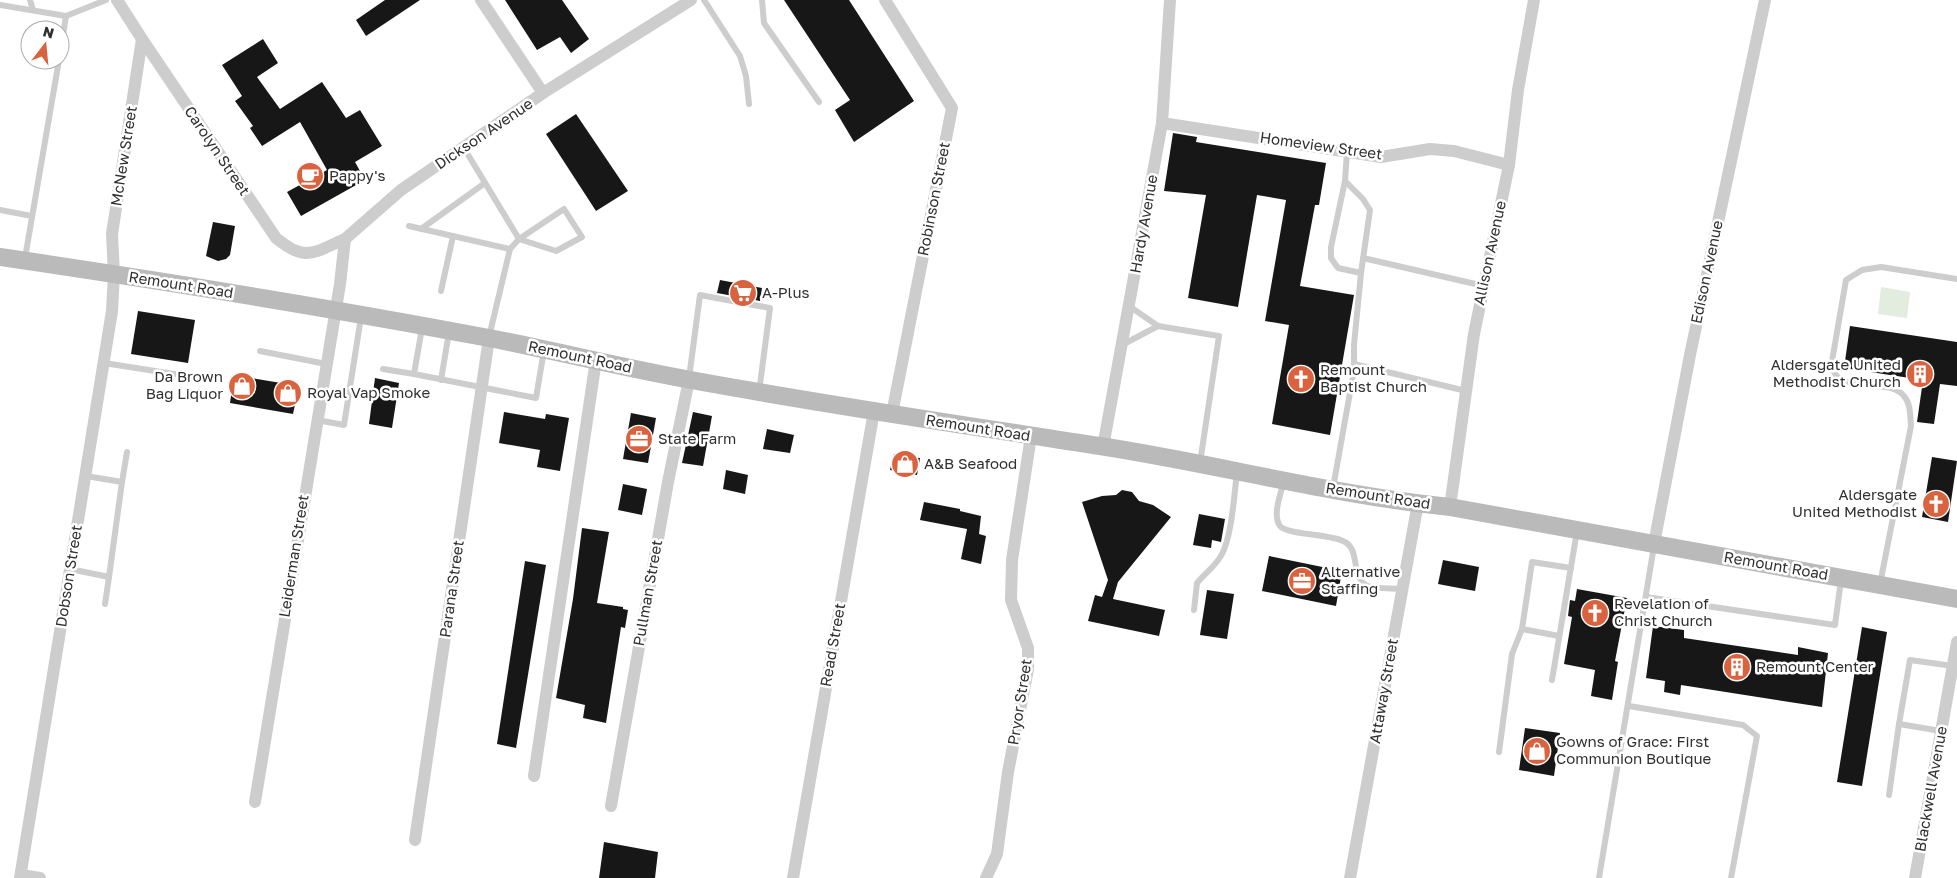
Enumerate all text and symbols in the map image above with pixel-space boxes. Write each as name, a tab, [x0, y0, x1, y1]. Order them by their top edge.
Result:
north arrow	[20, 20, 70, 70]
text: N	[41, 22, 56, 42]
street label: Dickson Avenue	[431, 94, 536, 173]
street label: Carolyn Street	[181, 102, 254, 198]
street label: McNew Street	[106, 104, 140, 207]
street label: Homeview Street	[1259, 128, 1383, 163]
street label: Robinson Street	[913, 140, 953, 257]
cafe icon: Pappy's	[295, 161, 325, 191]
place label: Pappy's	[329, 166, 386, 184]
street label: Hardy Avenue	[1125, 173, 1161, 275]
street label: Allison Avenue	[1469, 199, 1509, 307]
street label: Edison Avenue	[1686, 218, 1726, 325]
street label: Remount Road	[128, 267, 235, 301]
supermarket icon: A-Plus	[728, 278, 758, 308]
place label: A-Plus	[762, 283, 809, 301]
street label: Remount Road	[527, 336, 634, 376]
place label: Aldersgate United Methodist Church	[1771, 355, 1901, 390]
building icon: Aldersgate United Methodist Church	[1905, 359, 1935, 389]
place label: Remount Baptist Church	[1320, 360, 1427, 395]
church icon: Remount Baptist Church	[1286, 364, 1316, 394]
place label: Da Brown Bag Liquor	[146, 367, 223, 402]
shop icon: Da Brown Bag Liquor	[227, 371, 257, 401]
shop icon: Royal Vap Smoke	[273, 378, 303, 408]
place label: Royal Vap Smoke	[307, 383, 430, 401]
street label: Remount Road	[925, 410, 1032, 444]
office icon: State Farm	[624, 424, 654, 454]
place label: State Farm	[658, 429, 736, 447]
shop icon: A&B Seafood	[890, 449, 920, 479]
place label: A&B Seafood	[924, 454, 1017, 472]
street label: Remount Road	[1325, 478, 1432, 512]
place label: Aldersgate United Methodist	[1792, 485, 1917, 520]
church icon: Aldersgate United Methodist	[1921, 489, 1951, 519]
street label: Leiderman Street	[274, 493, 312, 619]
street label: Dobson Street	[51, 524, 85, 628]
street label: Pullman Street	[629, 538, 665, 647]
street label: Parana Street	[435, 539, 467, 639]
street label: Remount Road	[1723, 547, 1830, 583]
place label: Alternative Staffing	[1321, 562, 1400, 597]
office icon: Alternative Staffing	[1287, 566, 1317, 596]
place label: Revelation of Christ Church	[1614, 594, 1713, 629]
church icon: Revelation of Christ Church	[1580, 598, 1610, 628]
street label: Read Street	[816, 602, 848, 688]
street label: Attaway Street	[1365, 637, 1401, 745]
building icon: Remount Center	[1722, 652, 1752, 682]
street label: Pryor Street	[1003, 657, 1035, 746]
place label: Remount Center	[1756, 657, 1874, 675]
street label: Blackwell Avenue	[1910, 724, 1950, 853]
place label: Gowns of Grace: First Communion Boutique	[1556, 732, 1711, 767]
shop icon: Gowns of Grace: First Communion Boutique	[1522, 736, 1552, 766]

